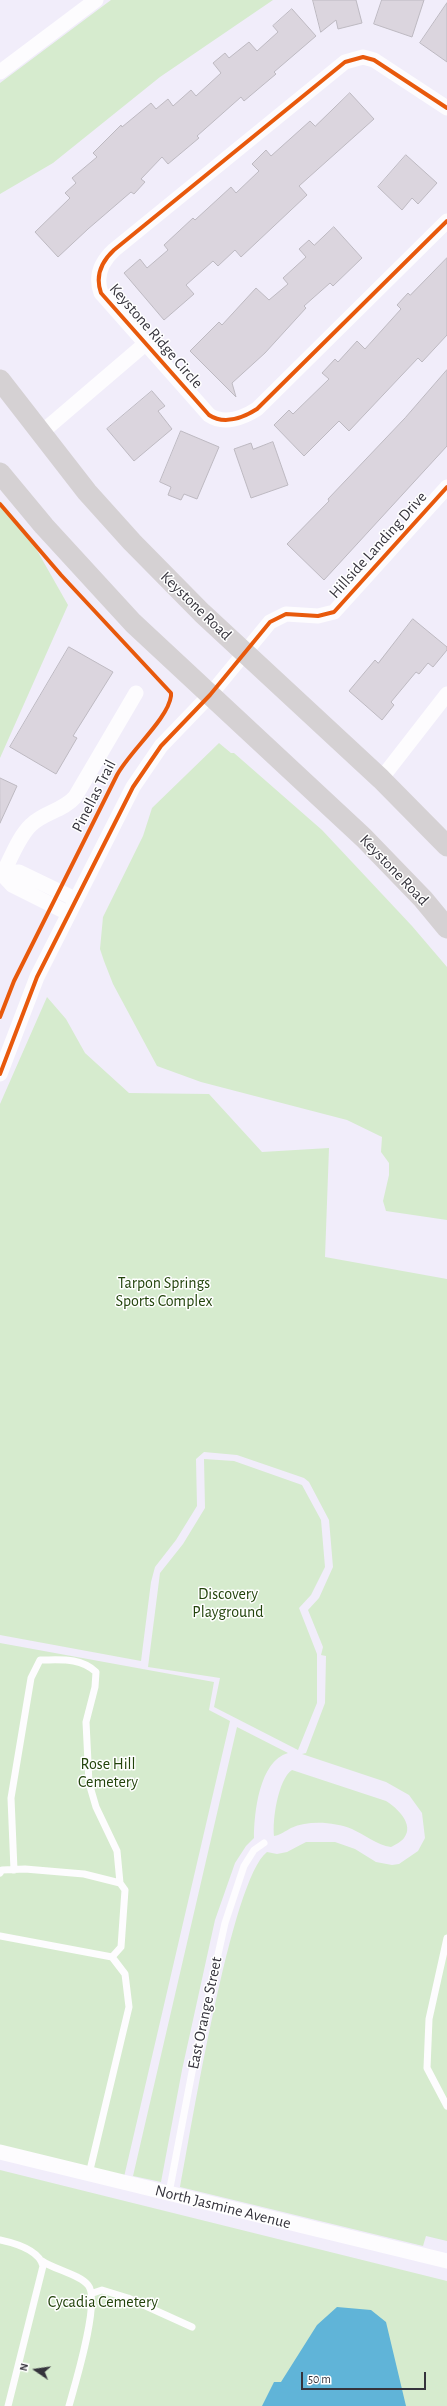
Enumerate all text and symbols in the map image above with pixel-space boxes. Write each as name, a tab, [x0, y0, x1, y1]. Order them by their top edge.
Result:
street label: Keystone Ridge Circle	[105, 279, 207, 393]
street label: Hillside Landing Drive	[325, 488, 431, 602]
street label: Keystone Road	[157, 567, 235, 645]
street label: Pinellas Trail	[68, 757, 120, 835]
street label: Keystone Road	[355, 831, 433, 909]
park label: Tarpon Springs Sports Complex	[115, 1273, 213, 1311]
park label: Discovery Playground	[192, 1584, 264, 1622]
park label: Rose Hill Cemetery	[78, 1754, 138, 1792]
street label: East Orange Street	[184, 1955, 226, 2071]
street label: North Jasmine Avenue	[153, 2181, 293, 2233]
park label: Cycadia Cemetery	[48, 2292, 158, 2312]
north arrow	[16, 2350, 56, 2390]
text: N	[18, 2362, 30, 2372]
scale bar	[303, 2364, 428, 2390]
text: 50 m	[308, 2373, 331, 2385]

